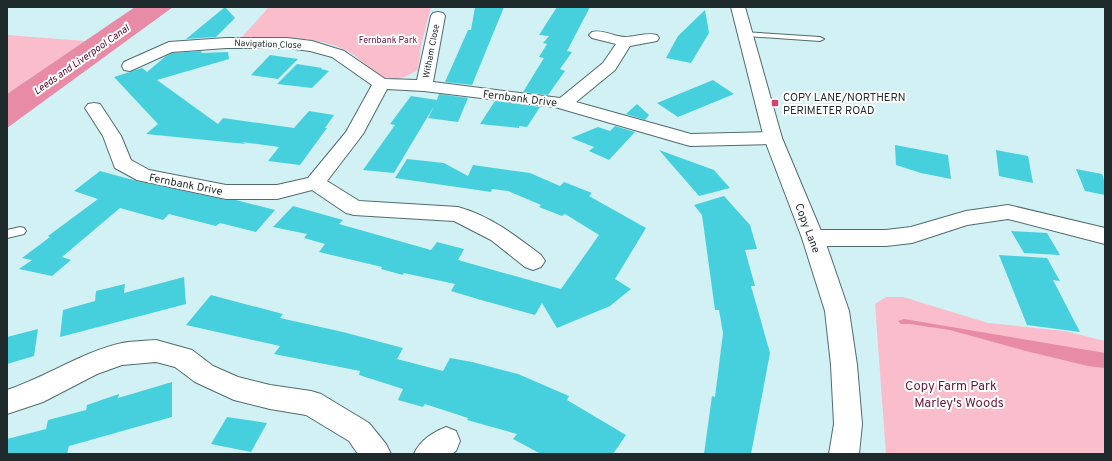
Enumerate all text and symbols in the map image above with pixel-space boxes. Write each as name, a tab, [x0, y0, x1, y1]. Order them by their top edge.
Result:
water label: Leeds and Liverpool Canal	[32, 22, 133, 98]
street label: Witham Close	[421, 23, 442, 79]
park label: Fernbank Park	[359, 35, 417, 46]
street label: Navigation Close	[234, 38, 302, 51]
street label: Fernbank Drive	[482, 87, 558, 111]
place label: COPY LANE/NORTHERN PERIMETER ROAD	[783, 91, 906, 118]
marker: COPY LANE/NORTHERN PERIMETER ROAD	[770, 98, 780, 108]
street label: Fernbank Drive	[148, 171, 224, 199]
street label: Copy Lane	[791, 201, 823, 255]
park label: Copy Farm Park	[905, 379, 997, 395]
park label: Marley's Woods	[914, 396, 1004, 412]

